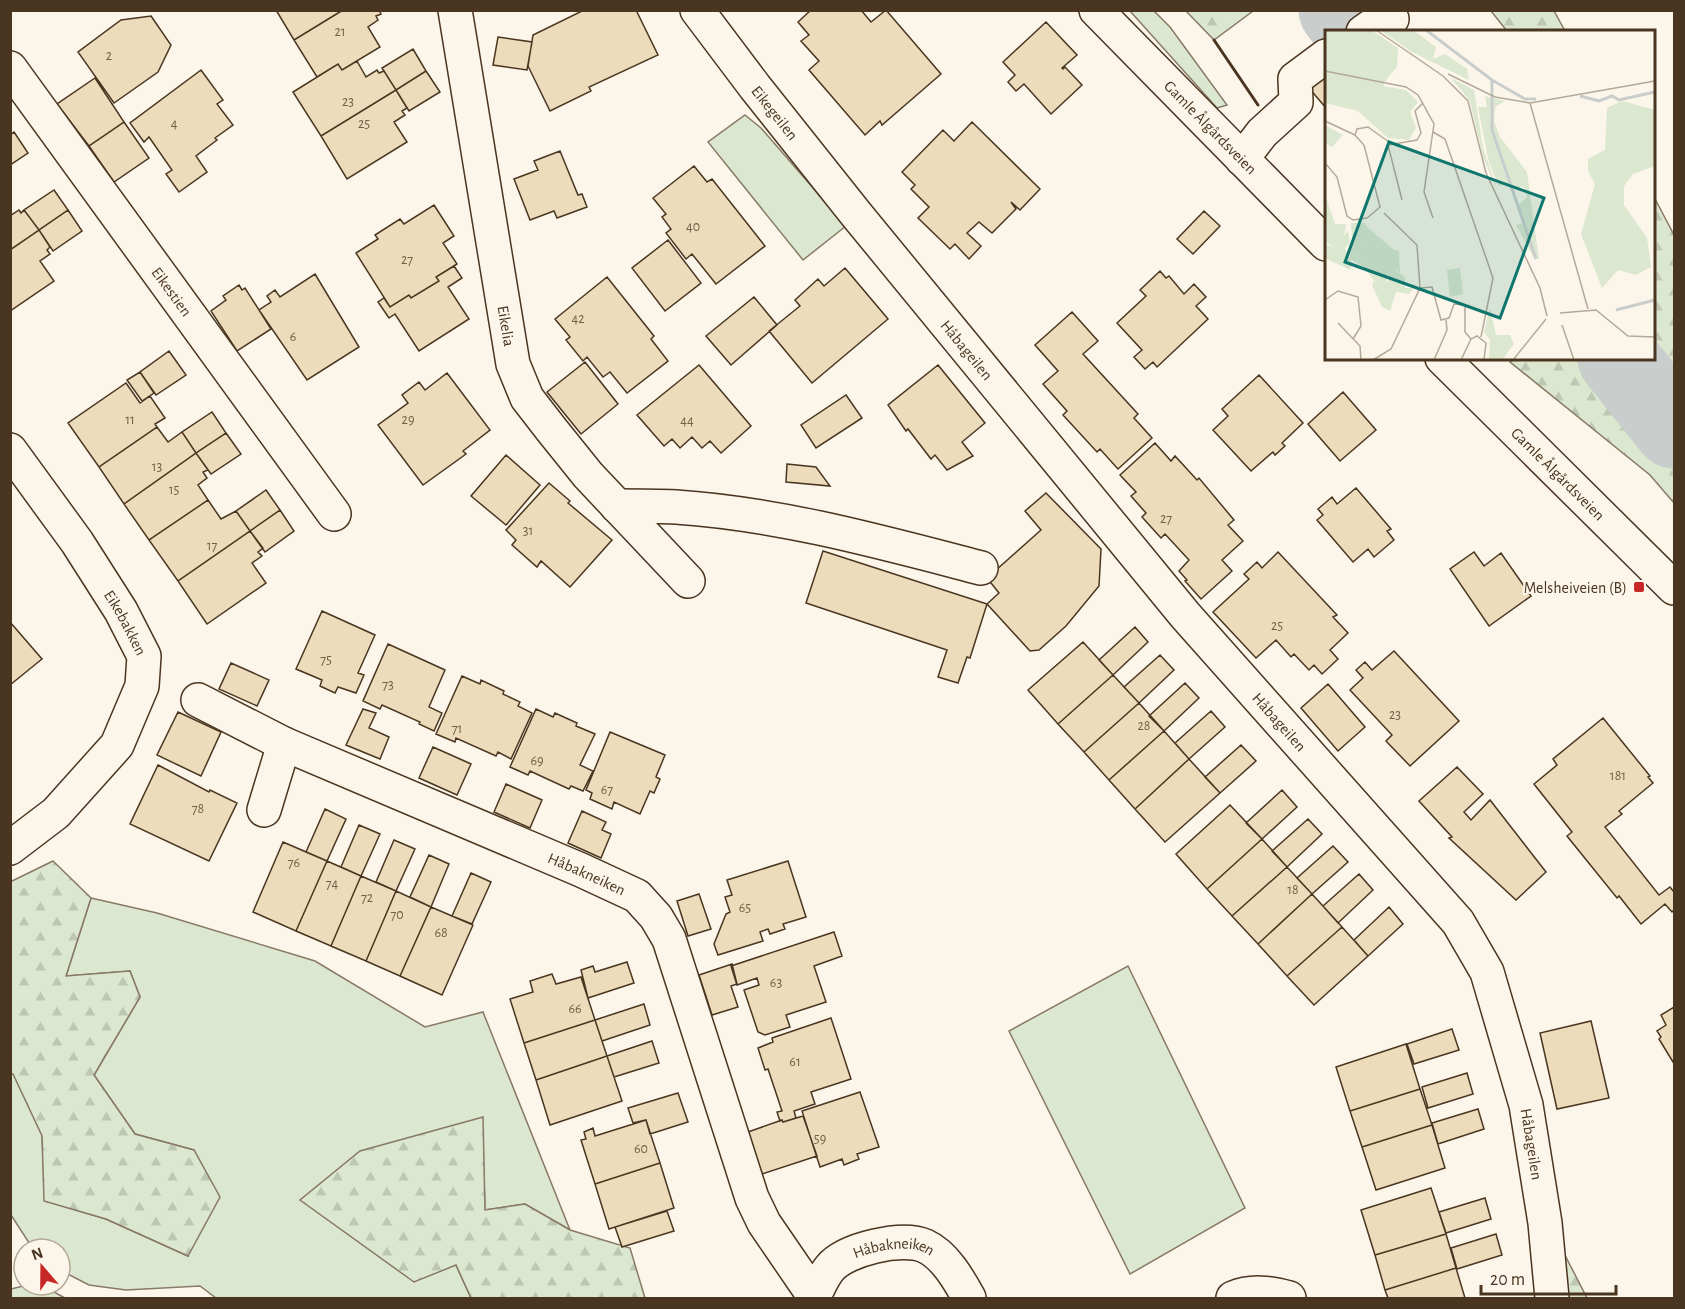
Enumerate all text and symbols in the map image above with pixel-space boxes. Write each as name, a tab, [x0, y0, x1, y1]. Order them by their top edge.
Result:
house number: 21	[334, 25, 346, 39]
inset map	[1325, 30, 1655, 360]
house number: 2	[106, 49, 112, 63]
street label: Gamle Ålgårdsveien	[1161, 78, 1260, 178]
street label: Eikegeilen	[748, 83, 801, 143]
house number: 23	[342, 95, 354, 109]
house number: 4	[171, 117, 178, 131]
house number: 25	[358, 117, 370, 131]
house number: 40	[686, 220, 700, 234]
house number: 27	[401, 253, 413, 267]
street label: Eikestien	[148, 264, 195, 319]
street label: Eikelia	[495, 304, 517, 348]
house number: 42	[571, 312, 585, 326]
street label: Håbageilen	[937, 317, 996, 383]
house number: 6	[290, 330, 296, 344]
house number: 11	[125, 413, 135, 427]
house number: 29	[402, 413, 414, 427]
house number: 44	[680, 414, 694, 428]
street label: Gamle Ålgårdsveien	[1508, 425, 1608, 524]
house number: 13	[152, 460, 163, 474]
house number: 15	[169, 483, 179, 497]
house number: 27	[1160, 512, 1172, 526]
house number: 31	[523, 524, 533, 538]
house number: 17	[207, 539, 217, 553]
place label: Melsheiveien (B)	[1524, 580, 1627, 596]
marker: Melsheiveien (B)	[1632, 580, 1646, 594]
street label: Eikebakken	[101, 587, 149, 658]
house number: 25	[1271, 619, 1283, 633]
house number: 75	[320, 653, 332, 667]
house number: 73	[382, 678, 394, 692]
street label: Håbageilen	[1249, 690, 1309, 755]
house number: 23	[1389, 708, 1401, 722]
house number: 28	[1137, 719, 1151, 733]
house number: 71	[452, 722, 462, 736]
house number: 69	[530, 754, 544, 768]
house number: 181	[1610, 769, 1626, 783]
house number: 67	[601, 783, 613, 797]
house number: 78	[192, 802, 204, 816]
street label: Håbakneiken	[545, 850, 628, 899]
house number: 76	[288, 856, 300, 870]
house number: 74	[326, 877, 339, 891]
house number: 18	[1287, 883, 1299, 897]
house number: 72	[361, 891, 373, 905]
house number: 65	[739, 901, 751, 915]
house number: 70	[390, 908, 404, 922]
house number: 68	[434, 926, 448, 940]
house number: 63	[770, 976, 782, 990]
house number: 66	[568, 1002, 582, 1016]
house number: 61	[789, 1055, 801, 1069]
street label: Håbageilen	[1518, 1107, 1545, 1181]
house number: 59	[814, 1132, 826, 1146]
house number: 60	[634, 1142, 648, 1156]
street label: Håbakneiken	[851, 1235, 937, 1261]
north arrow	[12, 1237, 72, 1297]
text: N	[29, 1244, 45, 1263]
scale bar	[1481, 1258, 1616, 1296]
text: 20 m	[1490, 1271, 1525, 1289]

